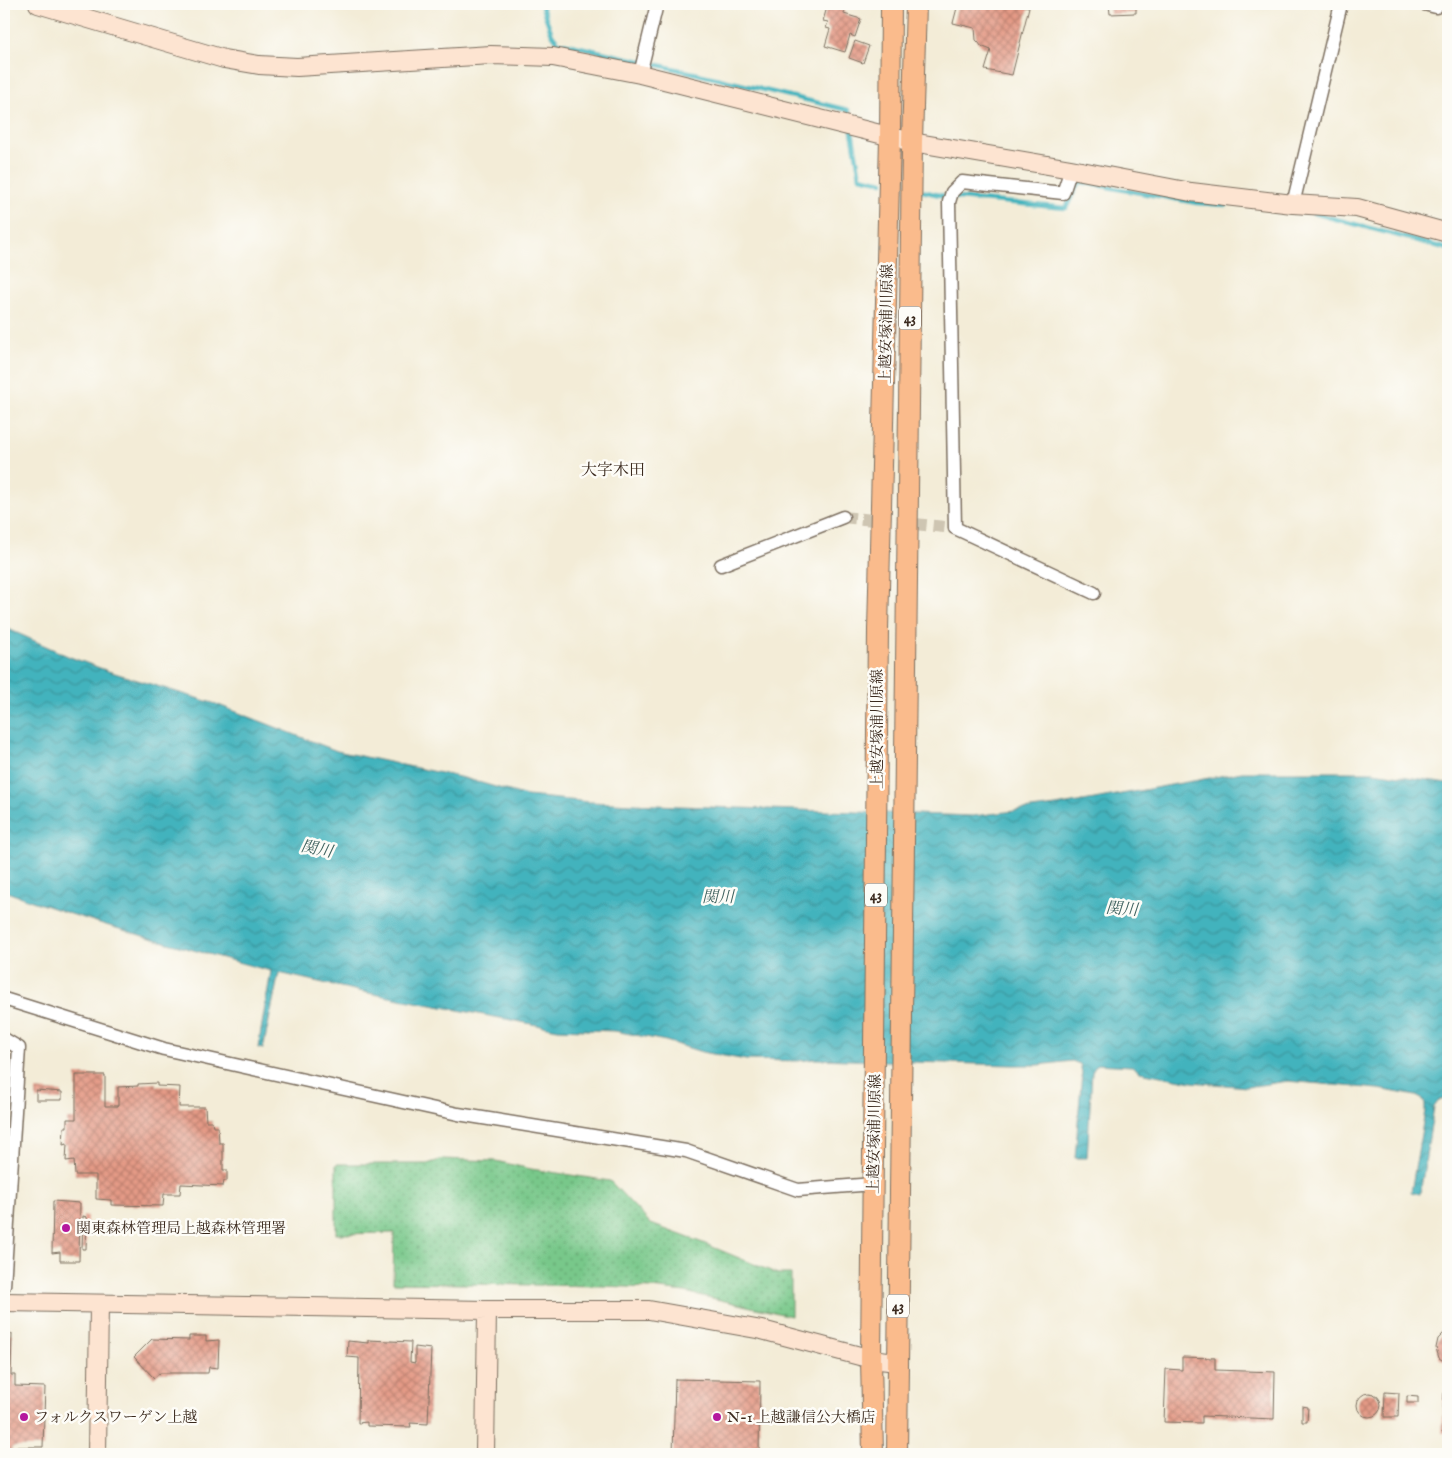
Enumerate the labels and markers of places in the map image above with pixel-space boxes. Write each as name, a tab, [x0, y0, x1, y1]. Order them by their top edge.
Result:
place label: 関東森林管理局上越森林管理署	[76, 1219, 286, 1238]
marker: 関東森林管理局上越森林管理署	[60, 1222, 72, 1234]
place label: フォルクスワーゲン上越	[34, 1408, 198, 1427]
place label: N-1 上越謙信公大橋店	[727, 1408, 876, 1427]
marker: フォルクスワーゲン上越	[18, 1411, 30, 1423]
marker: N-1 上越謙信公大橋店	[711, 1411, 723, 1423]

